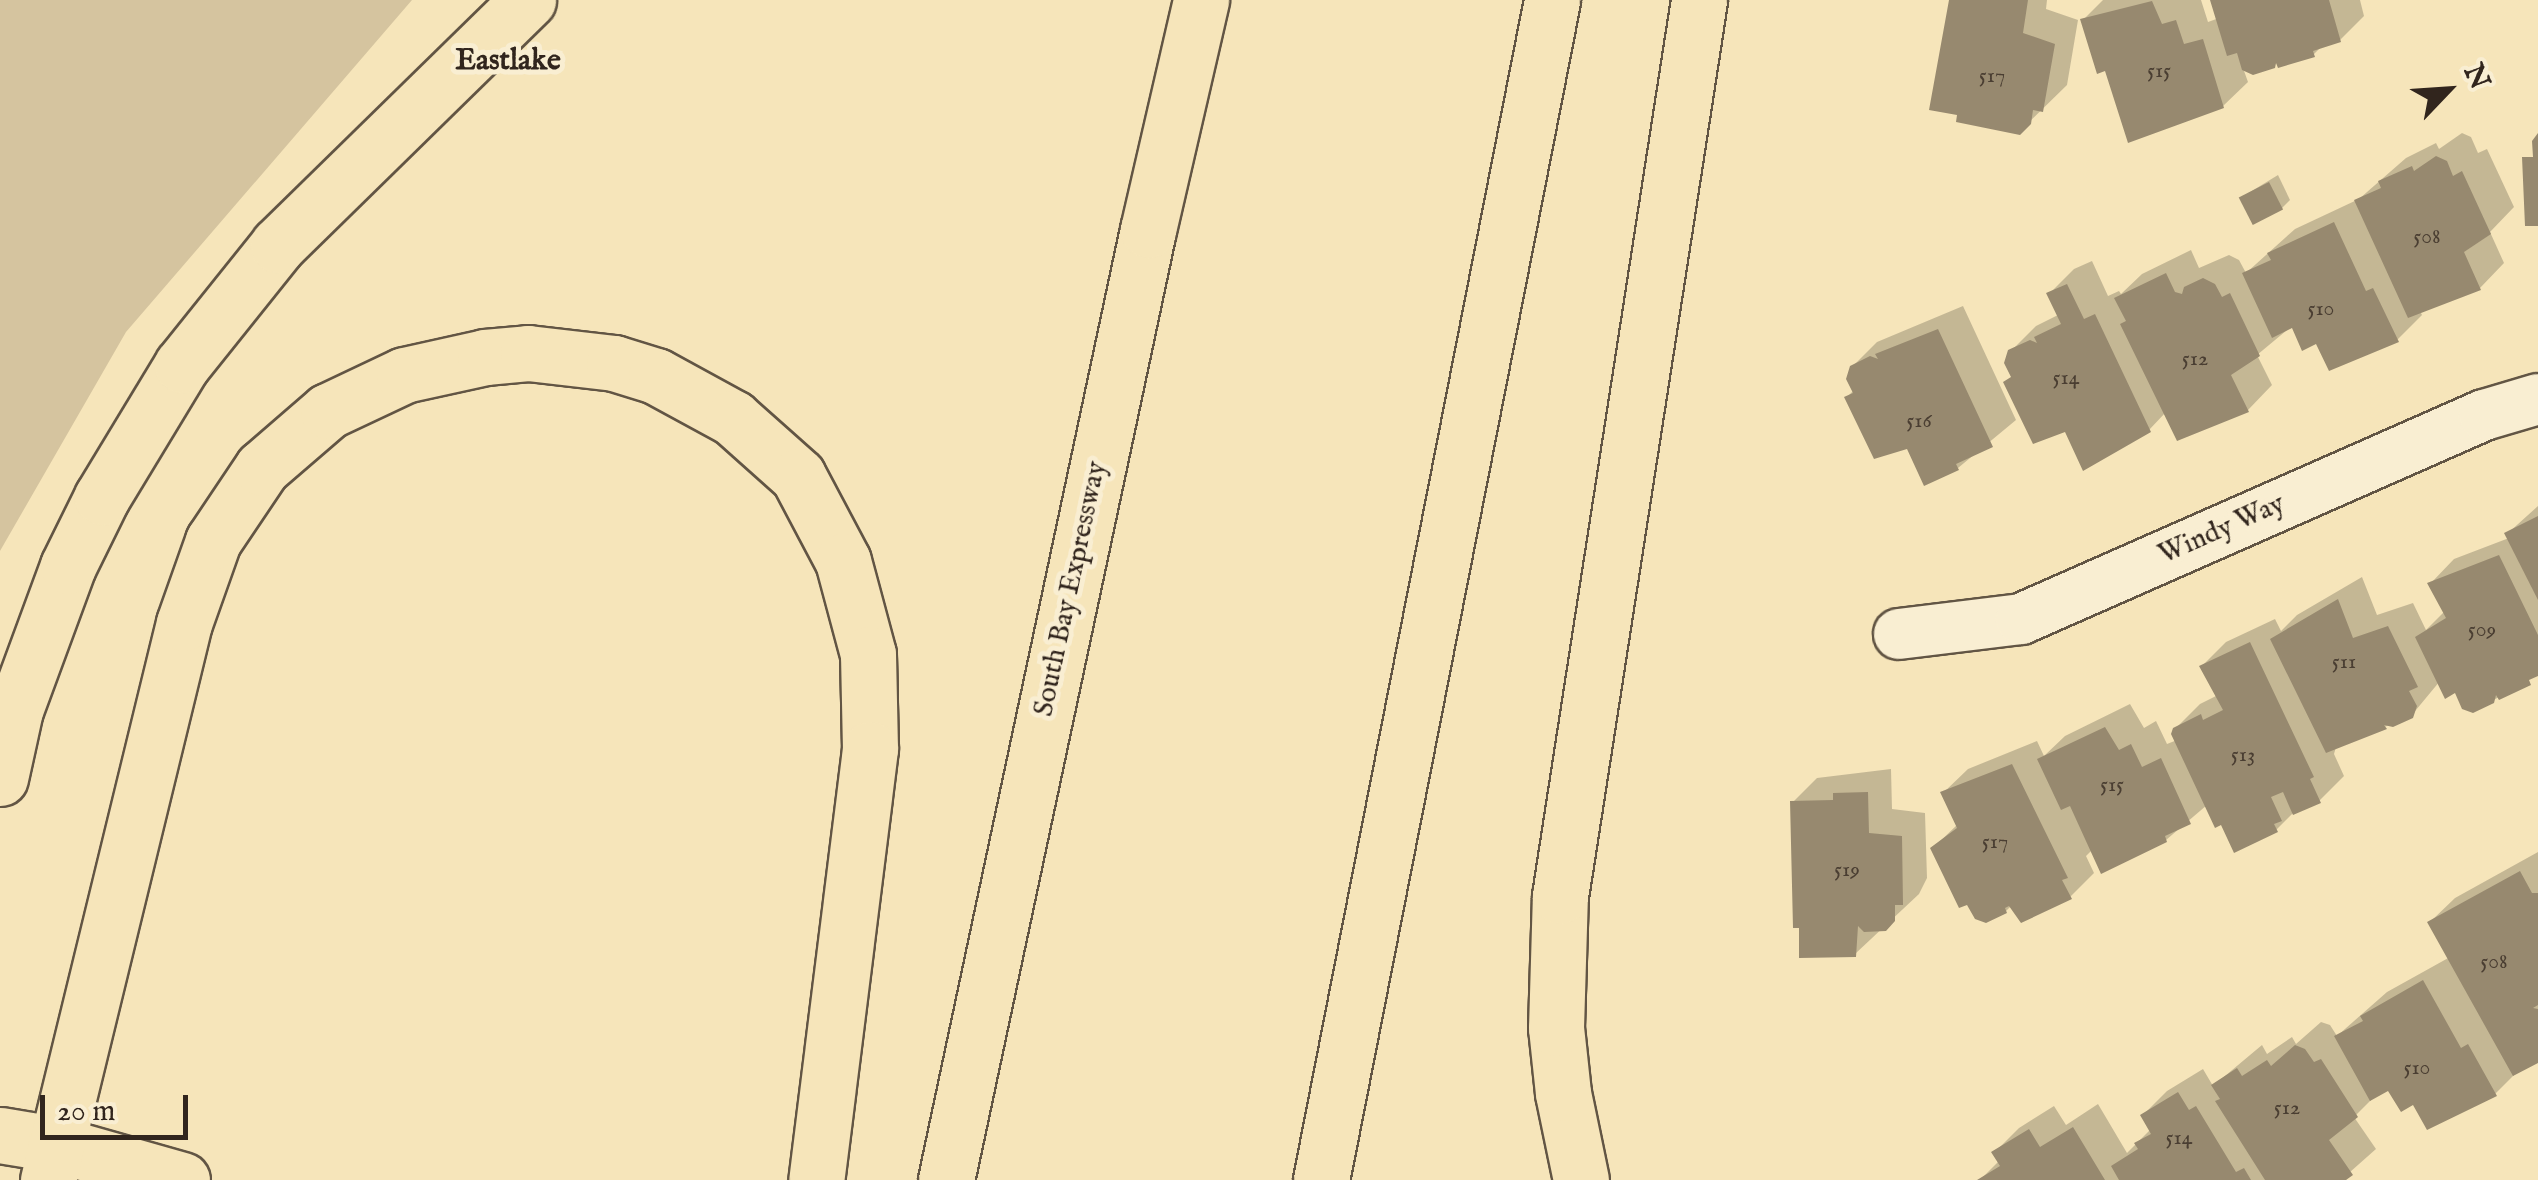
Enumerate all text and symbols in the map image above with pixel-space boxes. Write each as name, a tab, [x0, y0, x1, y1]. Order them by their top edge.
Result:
north arrow	[2398, 40, 2498, 140]
district label: Eastlake	[455, 43, 561, 79]
house number: 515	[2147, 59, 2171, 85]
text: N	[2455, 59, 2497, 95]
house number: 517	[1979, 64, 2005, 90]
house number: 508	[2413, 225, 2441, 251]
house number: 510	[2308, 297, 2334, 323]
house number: 512	[2182, 347, 2208, 373]
house number: 514	[2053, 366, 2079, 392]
house number: 516	[1906, 409, 1932, 435]
street label: South Bay Expressway	[1028, 459, 1114, 719]
street label: Windy Way	[2154, 487, 2290, 573]
house number: 509	[2468, 618, 2496, 644]
house number: 511	[2332, 650, 2356, 676]
house number: 513	[2231, 743, 2255, 769]
house number: 515	[2100, 773, 2124, 799]
house number: 517	[1982, 830, 2008, 856]
house number: 519	[1834, 858, 1860, 884]
house number: 508	[2480, 950, 2508, 976]
house number: 510	[2404, 1056, 2430, 1082]
scale bar	[45, 1075, 192, 1137]
text: 20 m	[57, 1093, 116, 1131]
house number: 512	[2274, 1096, 2300, 1122]
house number: 514	[2166, 1126, 2192, 1152]

